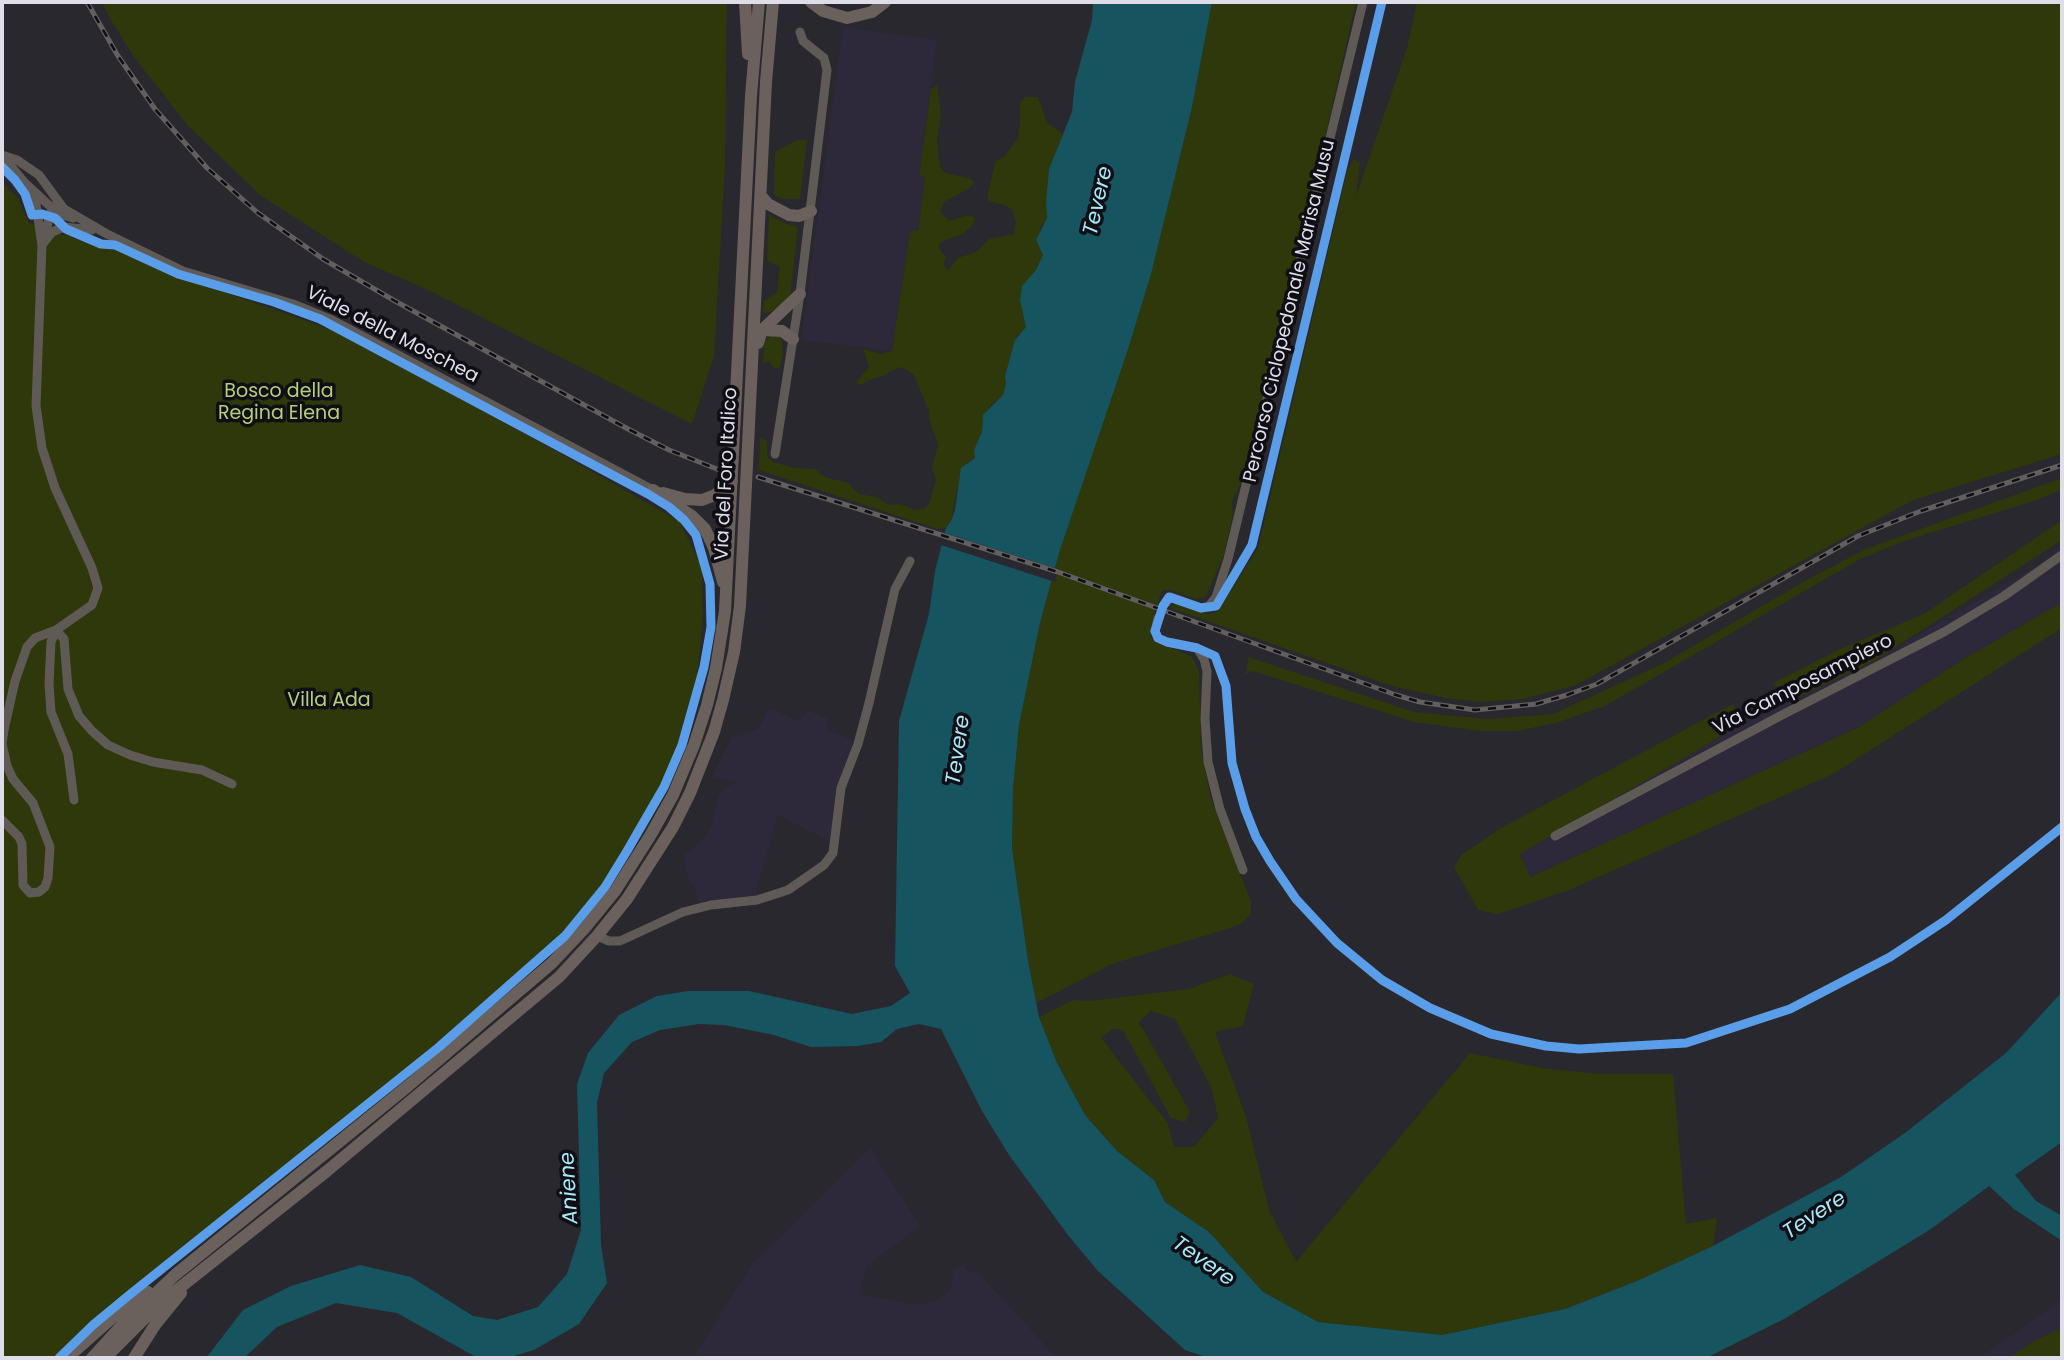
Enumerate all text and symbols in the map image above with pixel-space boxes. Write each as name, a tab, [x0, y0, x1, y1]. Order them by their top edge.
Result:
street label: Percorso Ciclopedonale Marisa Musu	[1239, 137, 1341, 485]
water label: Tevere	[1079, 164, 1119, 238]
street label: Viale della Moschea	[302, 282, 482, 388]
park label: Bosco della Regina Elena	[218, 381, 340, 425]
street label: Via del Foro Italico	[711, 387, 743, 561]
street label: Via Camposampiero	[1709, 630, 1897, 740]
park label: Villa Ada	[287, 690, 371, 712]
water label: Tevere	[942, 714, 976, 786]
water label: Aniene	[556, 1151, 584, 1225]
water label: Tevere	[1779, 1186, 1851, 1246]
water label: Tevere	[1167, 1232, 1239, 1292]

